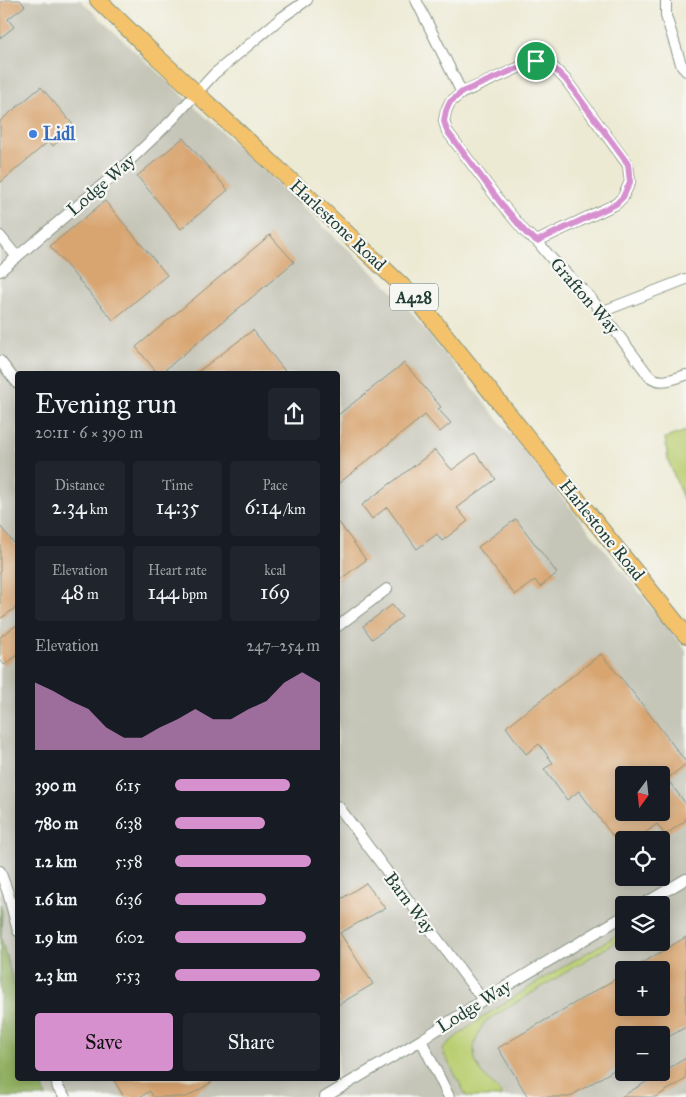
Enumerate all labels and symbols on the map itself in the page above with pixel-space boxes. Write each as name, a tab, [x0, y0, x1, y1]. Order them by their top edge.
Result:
pin	[515, 40, 557, 82]
place label: Lidl	[43, 123, 76, 145]
marker: Lidl	[27, 128, 39, 140]
street label: Lodge Way	[62, 149, 141, 221]
street label: Harlestone Road	[285, 175, 391, 275]
street label: Grafton Way	[546, 253, 625, 339]
road number: A428	[390, 284, 438, 310]
street label: Harlestone Road	[555, 475, 649, 585]
north arrow	[615, 766, 670, 821]
street label: Barn Way	[380, 868, 441, 939]
street label: Lodge Way	[433, 974, 516, 1038]

